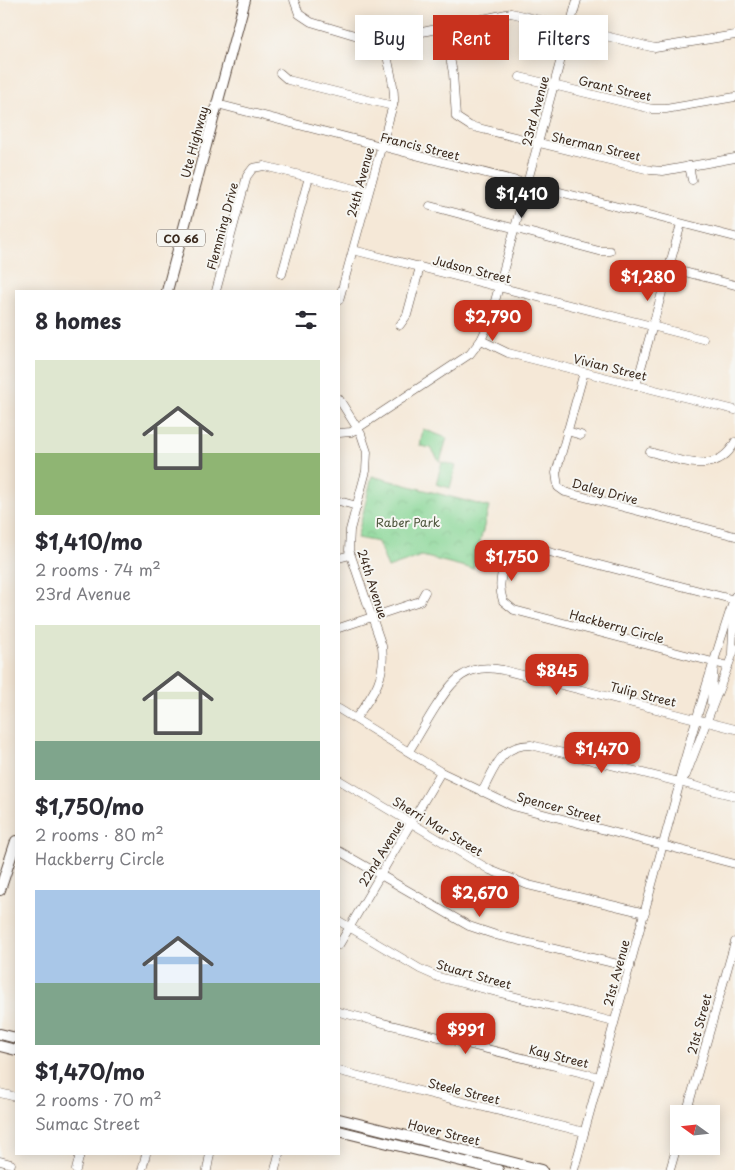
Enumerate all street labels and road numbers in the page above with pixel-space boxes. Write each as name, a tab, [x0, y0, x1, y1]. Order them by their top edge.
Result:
street label: Grant Street	[577, 71, 653, 105]
street label: 23rd Avenue	[517, 73, 553, 148]
street label: Ute Highway	[176, 104, 212, 180]
street label: Francis Street	[378, 127, 462, 165]
street label: Sherman Street	[550, 127, 643, 165]
street label: 24th Avenue	[342, 144, 378, 219]
street label: Flemming Drive	[202, 180, 242, 272]
road number: CO 66	[157, 230, 205, 247]
street label: Judson Street	[431, 251, 513, 287]
street label: Vivian Street	[571, 349, 649, 385]
street label: Daley Drive	[570, 474, 640, 508]
street label: 24th Avenue	[353, 547, 393, 621]
street label: Hackberry Circle	[568, 605, 667, 647]
street label: Tulip Street	[608, 677, 678, 711]
street label: Spencer Street	[515, 787, 603, 827]
street label: Sherri Mar Street	[389, 792, 487, 860]
street label: 22nd Avenue	[354, 816, 408, 890]
street label: 21st Avenue	[598, 937, 634, 1008]
street label: Stuart Street	[434, 955, 514, 993]
street label: 21st Street	[682, 992, 716, 1056]
street label: Kay Street	[527, 1040, 591, 1072]
street label: Steele Street	[426, 1073, 502, 1109]
street label: Hover Street	[406, 1114, 482, 1150]

